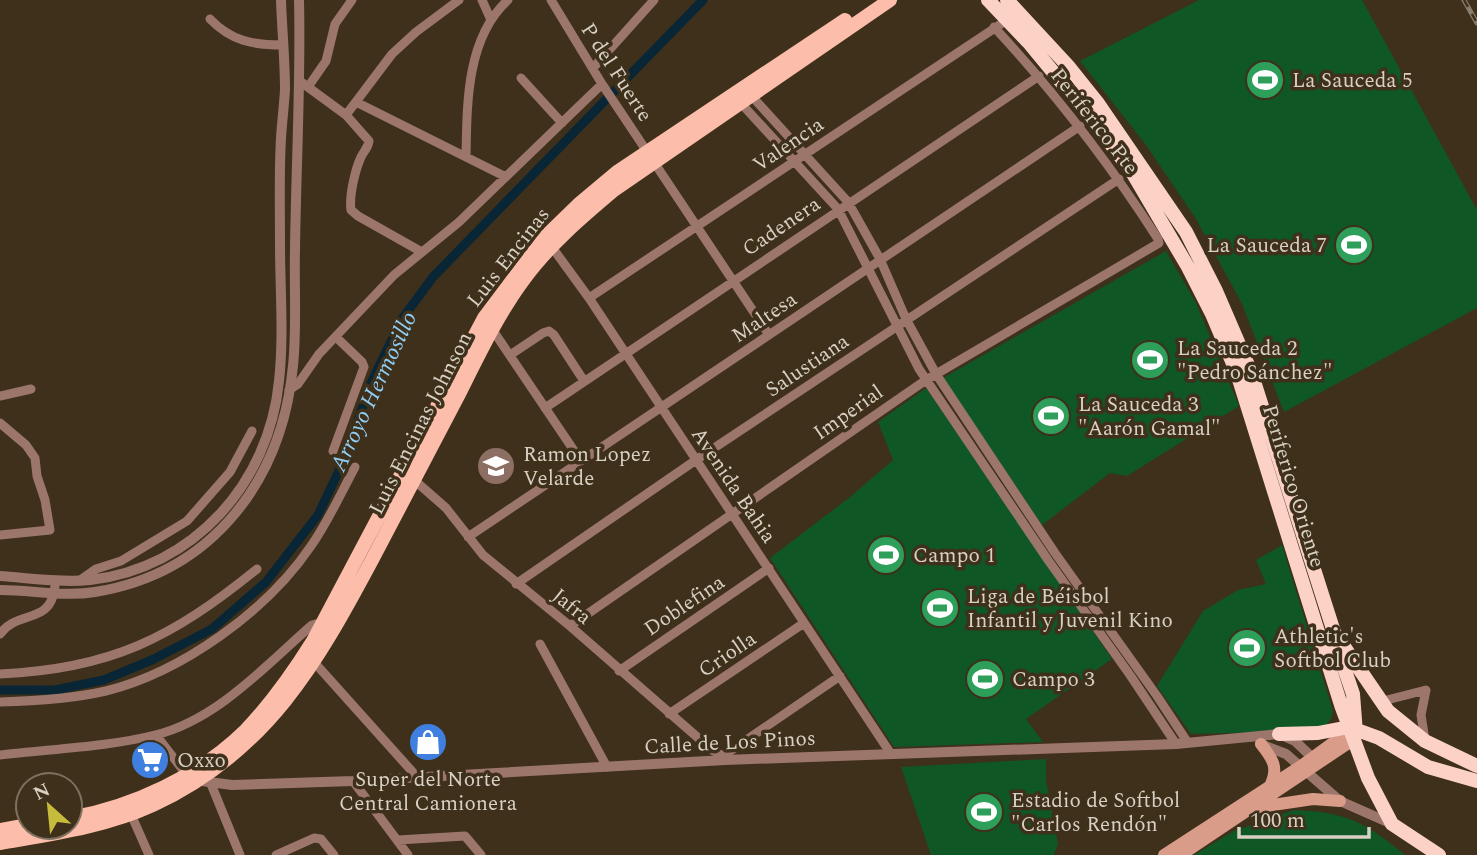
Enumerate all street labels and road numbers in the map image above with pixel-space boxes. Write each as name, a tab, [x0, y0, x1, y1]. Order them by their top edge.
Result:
street label: P del Fuerte	[572, 17, 660, 128]
street label: Periferico Pte	[1042, 61, 1146, 182]
street label: Valencia	[746, 109, 831, 180]
street label: Cadenera	[736, 188, 828, 265]
street label: Luis Encinas	[459, 201, 558, 315]
street label: Maltesa	[725, 284, 805, 352]
street label: Luis Encinas Johnson	[361, 326, 481, 520]
street label: Salustiana	[759, 326, 857, 406]
street label: Imperial	[807, 377, 890, 449]
street label: Periferico Oriente	[1253, 401, 1333, 572]
street label: Avenida Bahia	[682, 421, 784, 551]
street label: Doblefina	[638, 567, 732, 645]
street label: Jafra	[544, 581, 599, 633]
street label: Criolla	[692, 623, 764, 686]
street label: Calle de Los Pinos	[643, 723, 817, 763]

